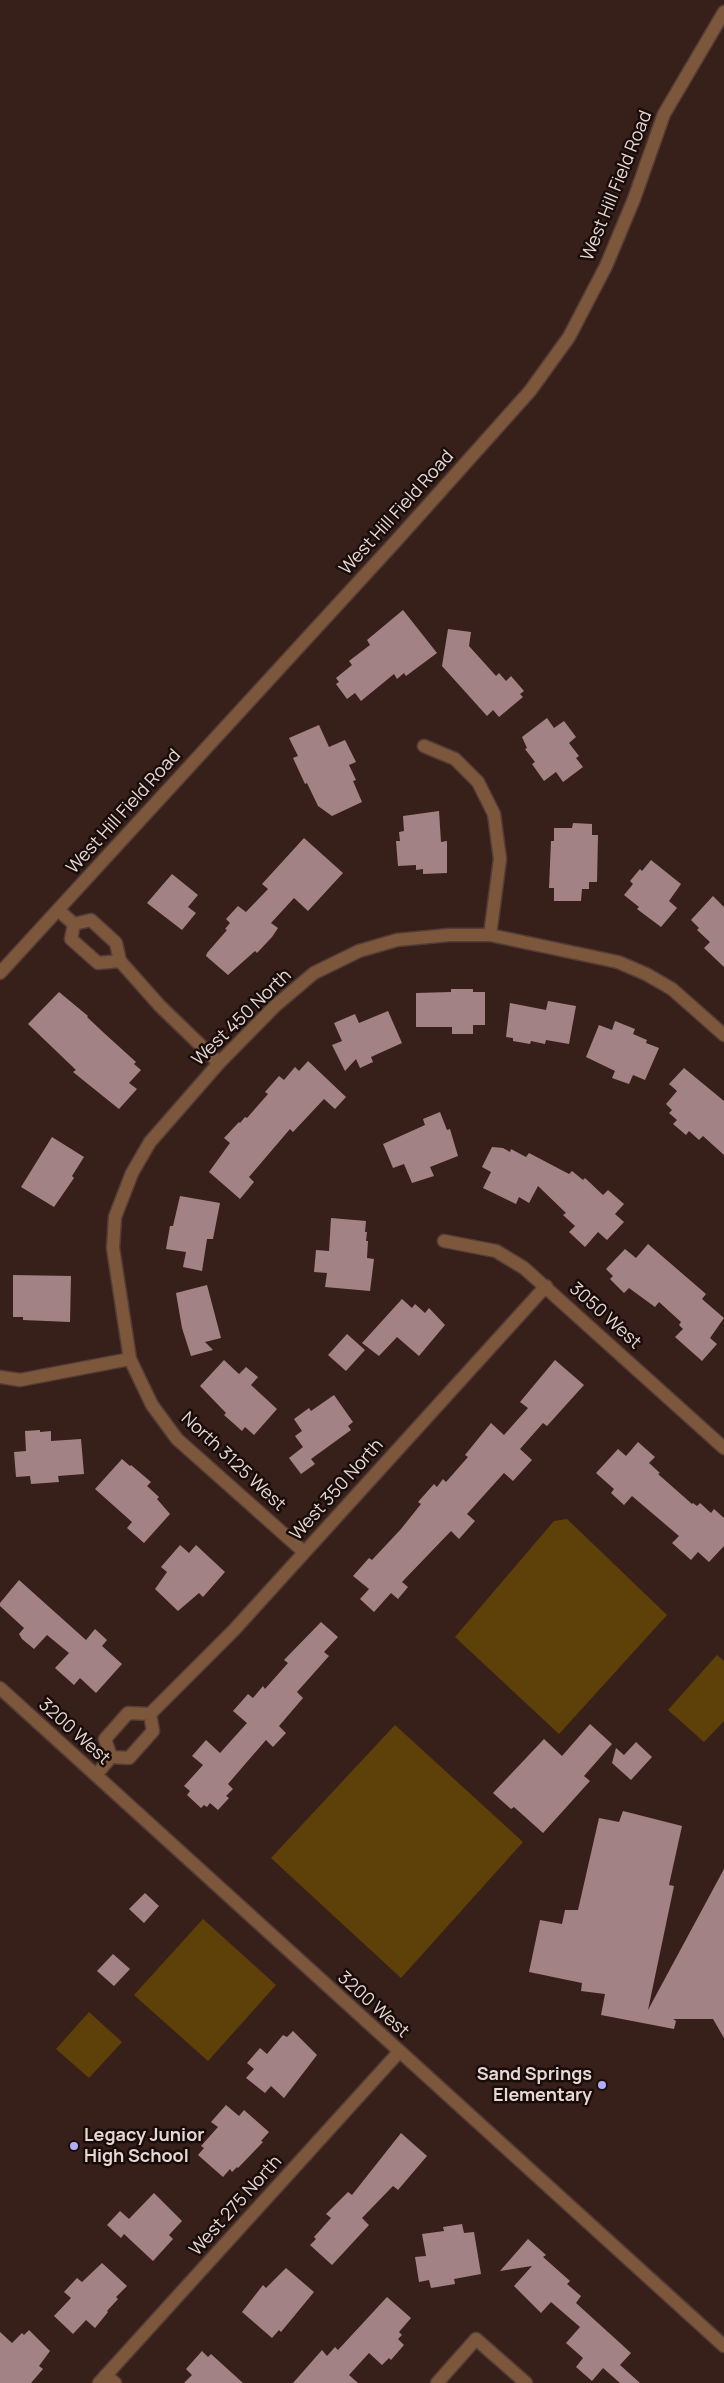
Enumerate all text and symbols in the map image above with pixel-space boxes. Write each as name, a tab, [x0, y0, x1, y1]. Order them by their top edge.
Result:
street label: West Hill Field Road	[577, 108, 657, 264]
street label: West Hill Field Road	[335, 446, 459, 580]
street label: West Hill Field Road	[62, 745, 186, 879]
street label: West 450 North	[188, 965, 296, 1071]
street label: 3050 West	[565, 1278, 645, 1354]
street label: North 3125 West	[176, 1408, 290, 1516]
street label: West 350 North	[286, 1435, 388, 1545]
street label: 3200 West	[34, 1694, 114, 1770]
street label: 3200 West	[333, 1967, 413, 2043]
place label: Sand Springs Elementary	[477, 2064, 592, 2106]
marker: Sand Springs Elementary	[596, 2079, 608, 2091]
place label: Legacy Junior High School	[84, 2125, 204, 2168]
marker: Legacy Junior High School	[68, 2140, 80, 2152]
street label: West 275 North	[185, 2152, 287, 2260]

